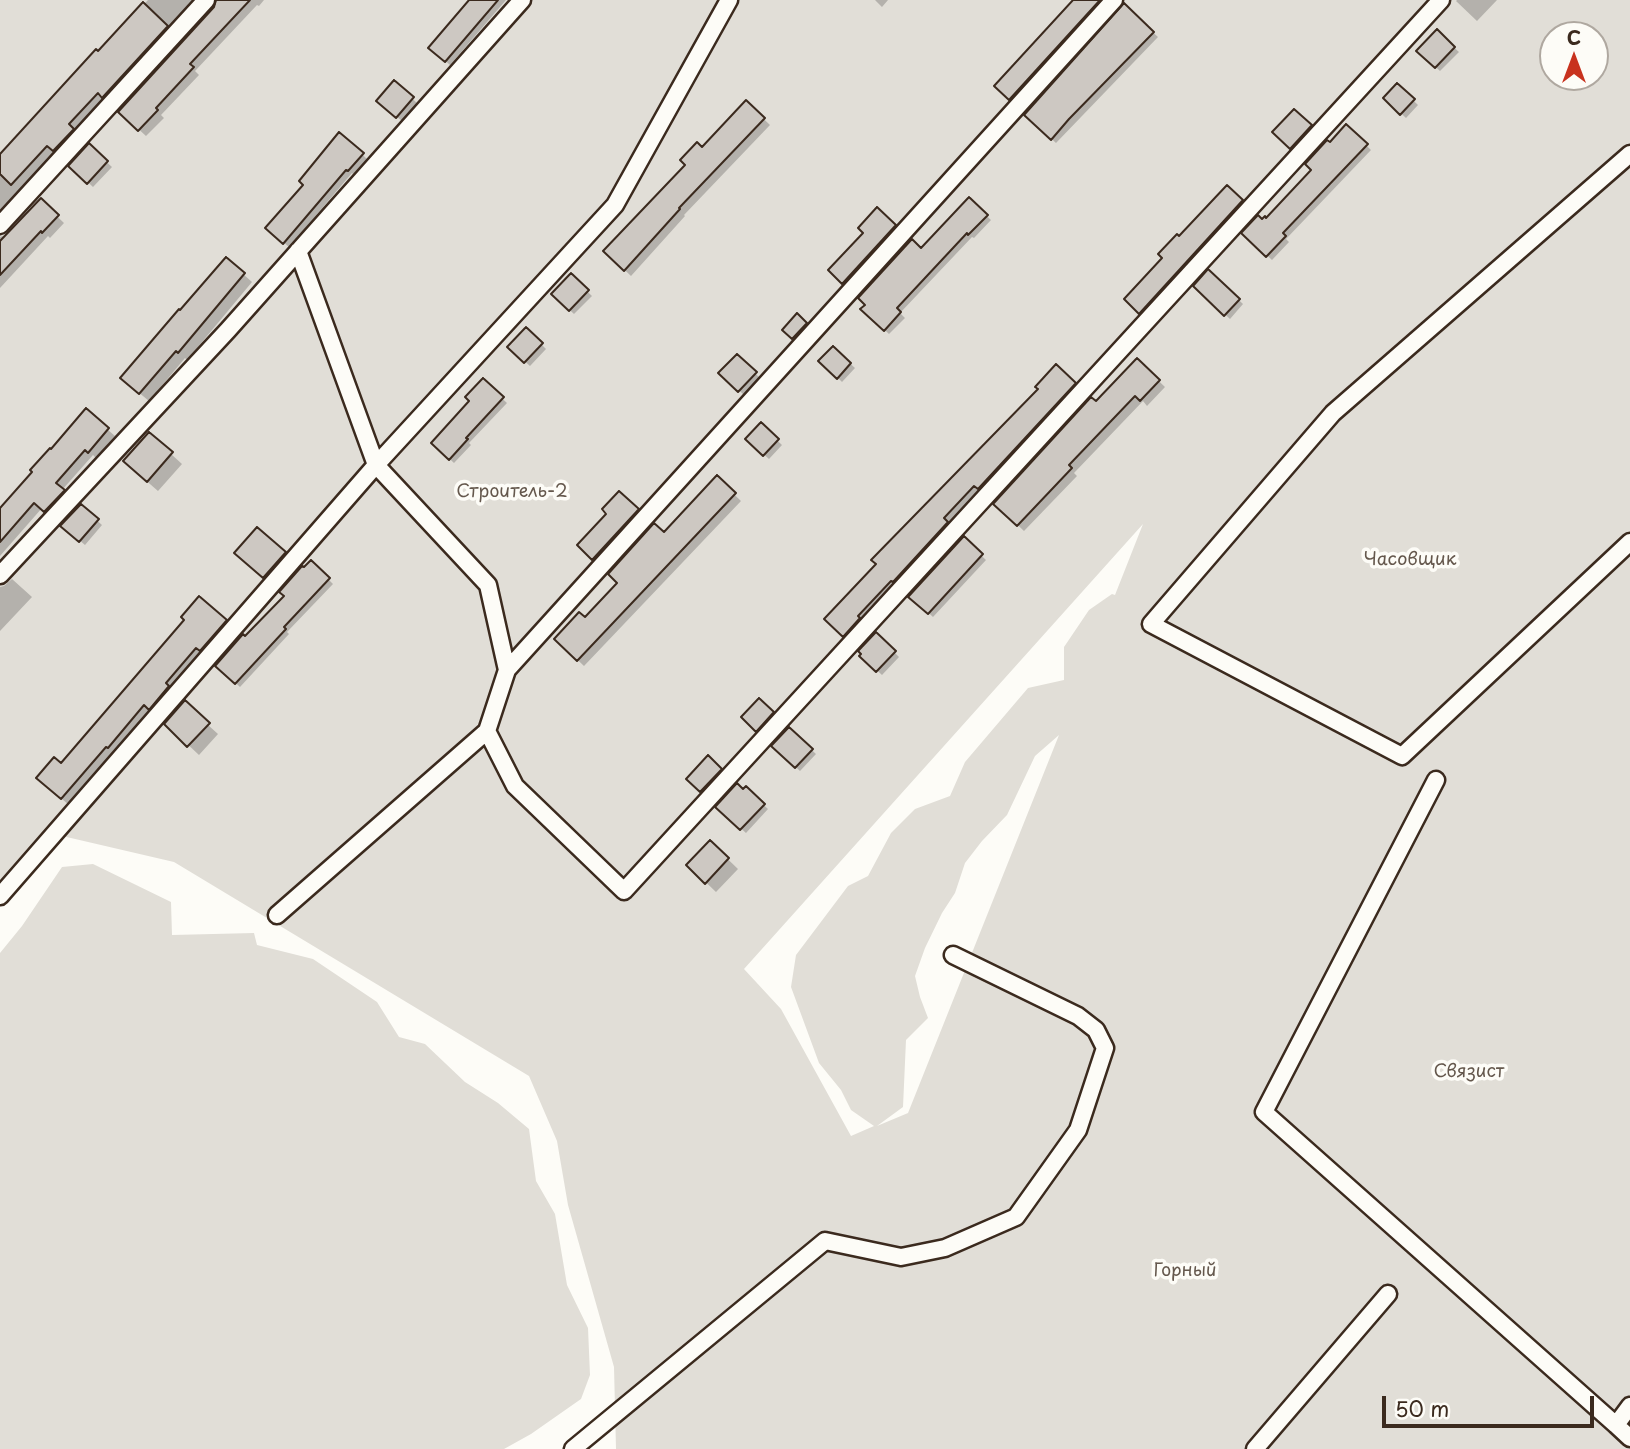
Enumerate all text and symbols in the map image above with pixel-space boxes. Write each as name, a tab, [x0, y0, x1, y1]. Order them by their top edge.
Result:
north arrow	[1539, 21, 1609, 91]
text: С	[1567, 23, 1581, 51]
park label: Строитель-2	[456, 481, 568, 503]
park label: Часовщик	[1364, 549, 1456, 571]
park label: Связист	[1434, 1061, 1504, 1083]
park label: Горный	[1154, 1260, 1216, 1282]
scale bar	[1385, 1382, 1597, 1426]
text: 50 m	[1395, 1392, 1449, 1424]

